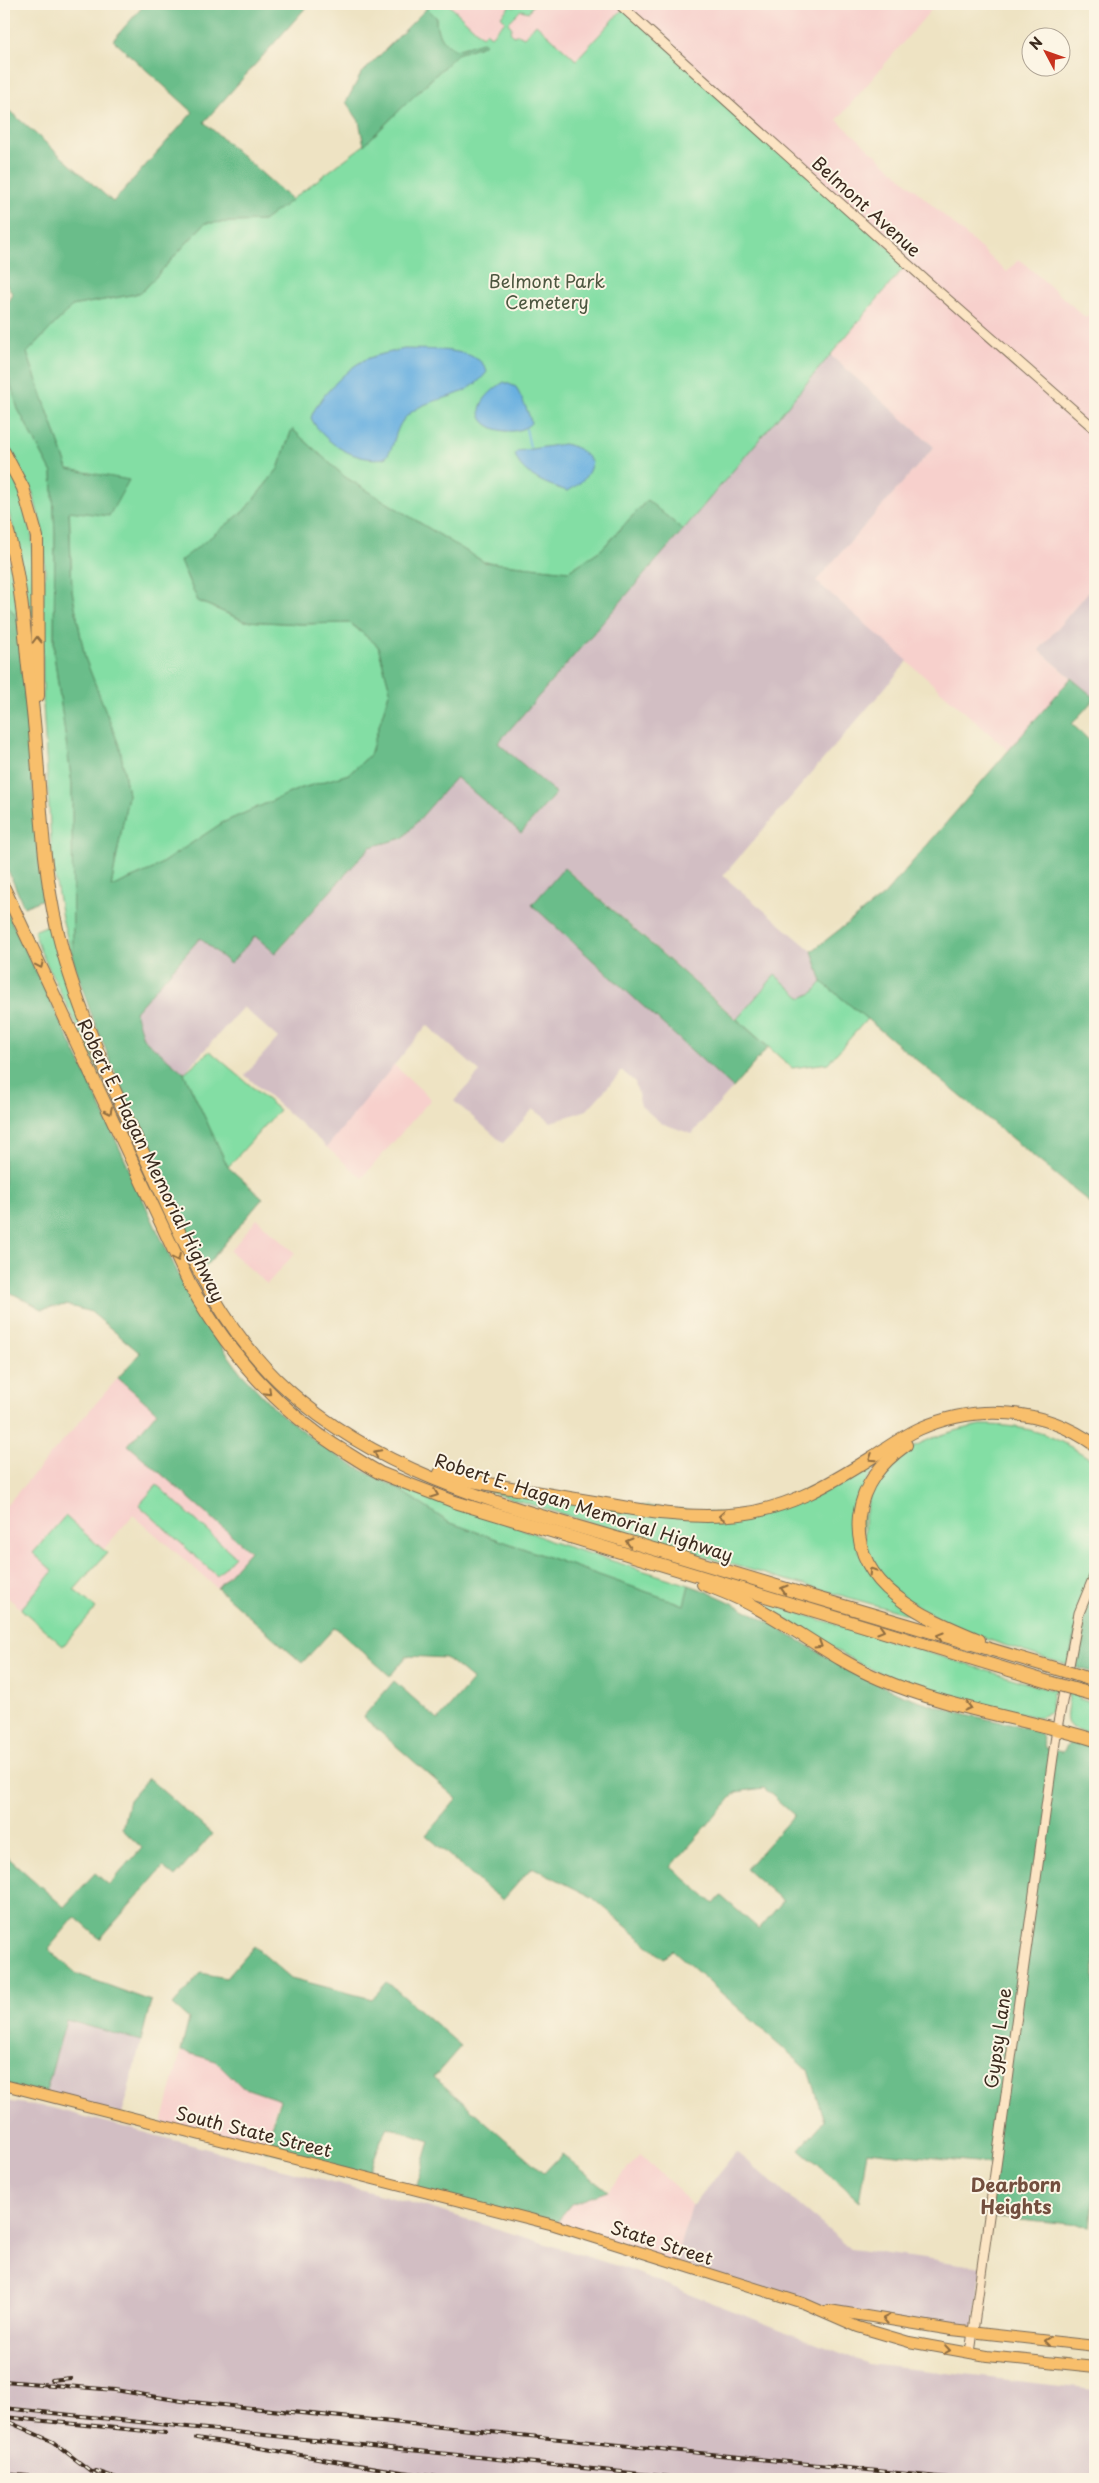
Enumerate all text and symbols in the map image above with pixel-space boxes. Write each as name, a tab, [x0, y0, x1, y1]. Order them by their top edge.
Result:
north arrow	[1022, 28, 1072, 78]
text: N	[1024, 32, 1047, 54]
street label: Belmont Avenue	[806, 149, 928, 263]
park label: Belmont Park Cemetery	[489, 267, 605, 315]
one-way arrow	[32, 635, 42, 643]
one-way arrow	[33, 960, 44, 969]
street label: Robert E. Hagan Memorial Highway	[71, 1014, 233, 1306]
one-way arrow	[103, 1106, 113, 1115]
one-way arrow	[171, 1253, 182, 1262]
one-way arrow	[262, 1386, 271, 1395]
street label: Robert E. Hagan Memorial Highway	[431, 1446, 737, 1568]
one-way arrow	[373, 1449, 382, 1459]
one-way arrow	[868, 1451, 877, 1461]
one-way arrow	[430, 1488, 439, 1498]
one-way arrow	[718, 1510, 726, 1521]
one-way arrow	[625, 1537, 634, 1547]
one-way arrow	[869, 1568, 878, 1577]
one-way arrow	[781, 1584, 789, 1594]
one-way arrow	[877, 1625, 885, 1635]
one-way arrow	[936, 1631, 945, 1641]
one-way arrow	[813, 1639, 822, 1648]
one-way arrow	[963, 1701, 972, 1712]
street label: Gypsy Lane	[977, 1986, 1017, 2090]
street label: South State Street	[173, 2099, 335, 2163]
district label: Dearborn Heights	[971, 2170, 1061, 2220]
street label: State Street	[607, 2213, 717, 2271]
one-way arrow	[881, 2314, 890, 2325]
one-way arrow	[1042, 2336, 1050, 2347]
one-way arrow	[944, 2344, 952, 2355]

